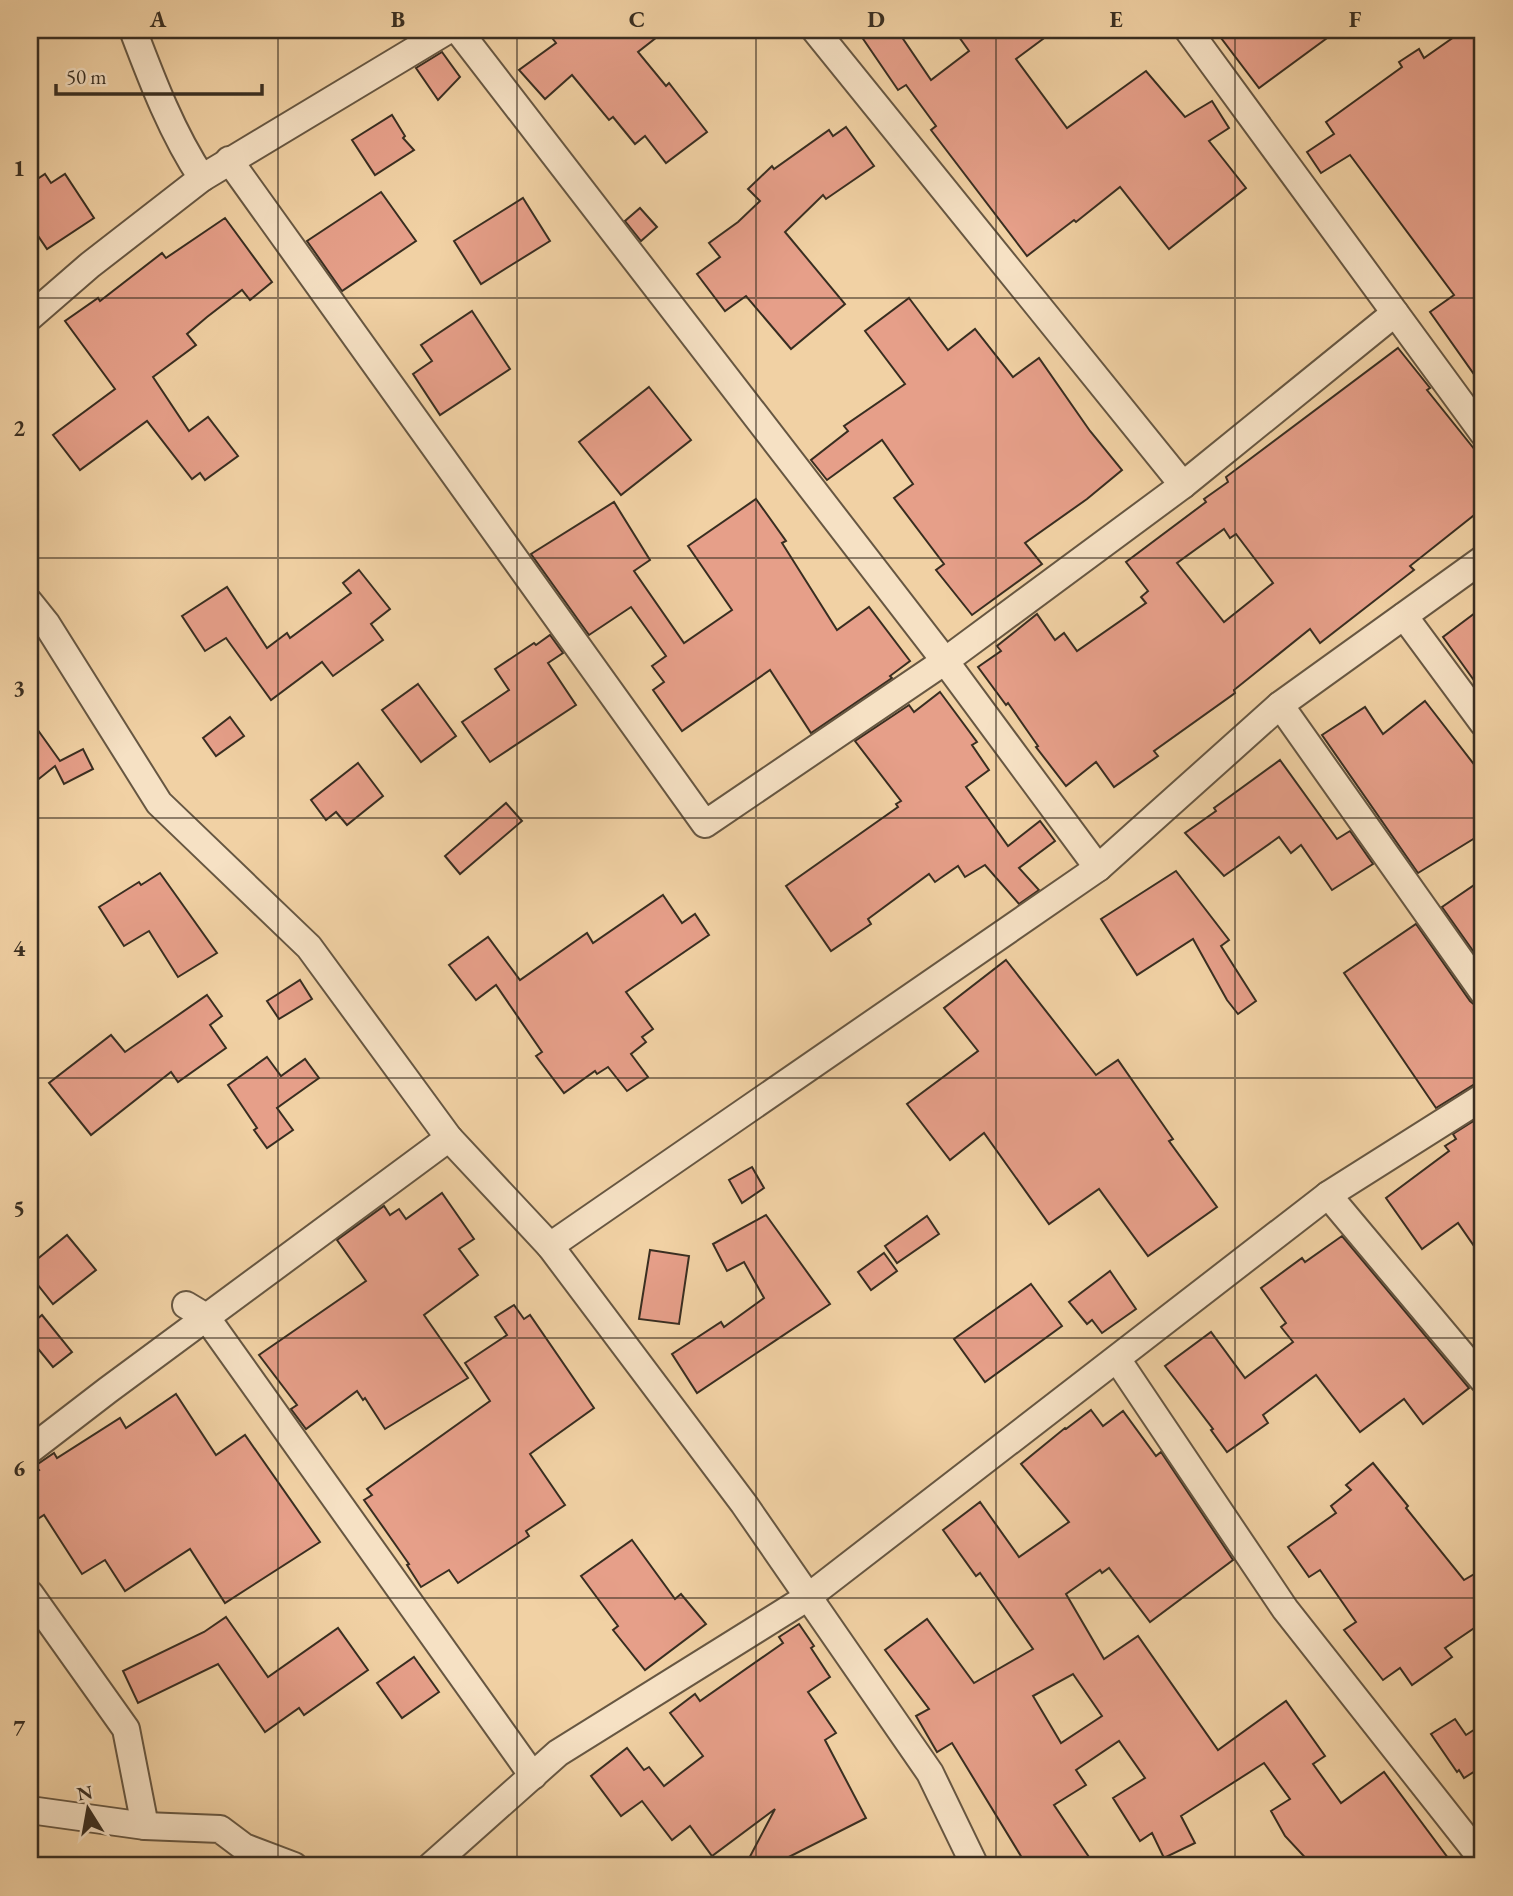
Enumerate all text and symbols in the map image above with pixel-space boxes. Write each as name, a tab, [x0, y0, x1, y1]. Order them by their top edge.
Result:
text: A	[149, 4, 167, 34]
text: B	[391, 4, 405, 34]
text: C	[629, 4, 645, 34]
text: D	[867, 4, 885, 34]
text: E	[1109, 4, 1123, 34]
text: F	[1349, 4, 1362, 34]
scale bar	[56, 52, 262, 96]
text: 50 m	[66, 63, 107, 90]
text: 1	[13, 153, 25, 183]
text: 2	[13, 413, 25, 443]
text: 3	[13, 673, 25, 703]
text: 4	[13, 933, 26, 963]
text: 5	[13, 1193, 25, 1223]
text: 6	[13, 1453, 25, 1483]
text: 7	[13, 1713, 26, 1743]
north arrow	[52, 1773, 122, 1843]
text: N	[75, 1779, 95, 1807]

